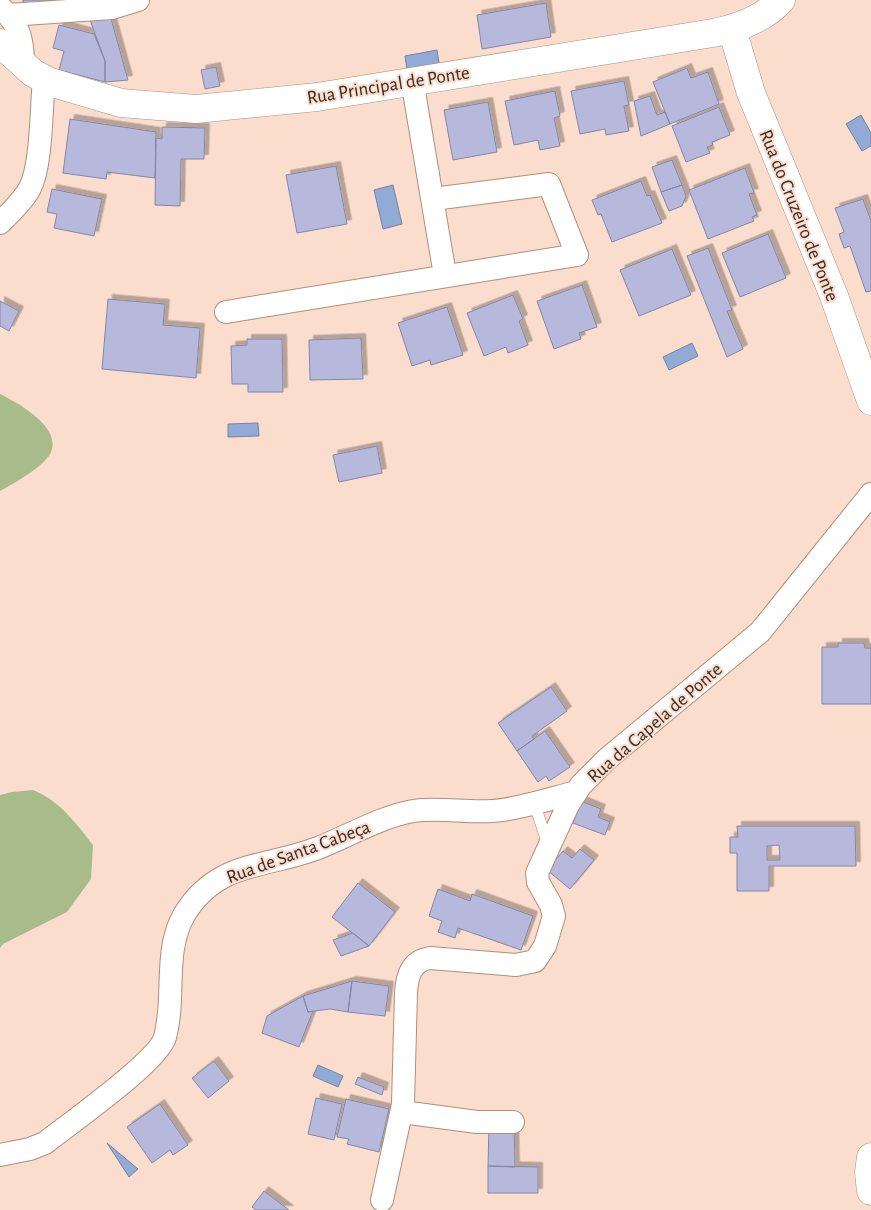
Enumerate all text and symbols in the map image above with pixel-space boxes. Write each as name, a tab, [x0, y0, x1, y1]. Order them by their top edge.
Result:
street label: Rua Principal de Ponte	[306, 63, 471, 108]
street label: Rua do Cruzeiro de Ponte	[755, 127, 842, 304]
street label: Rua da Capela de Ponte	[584, 660, 726, 787]
street label: Rua de Santa Cabeça	[224, 817, 373, 887]

